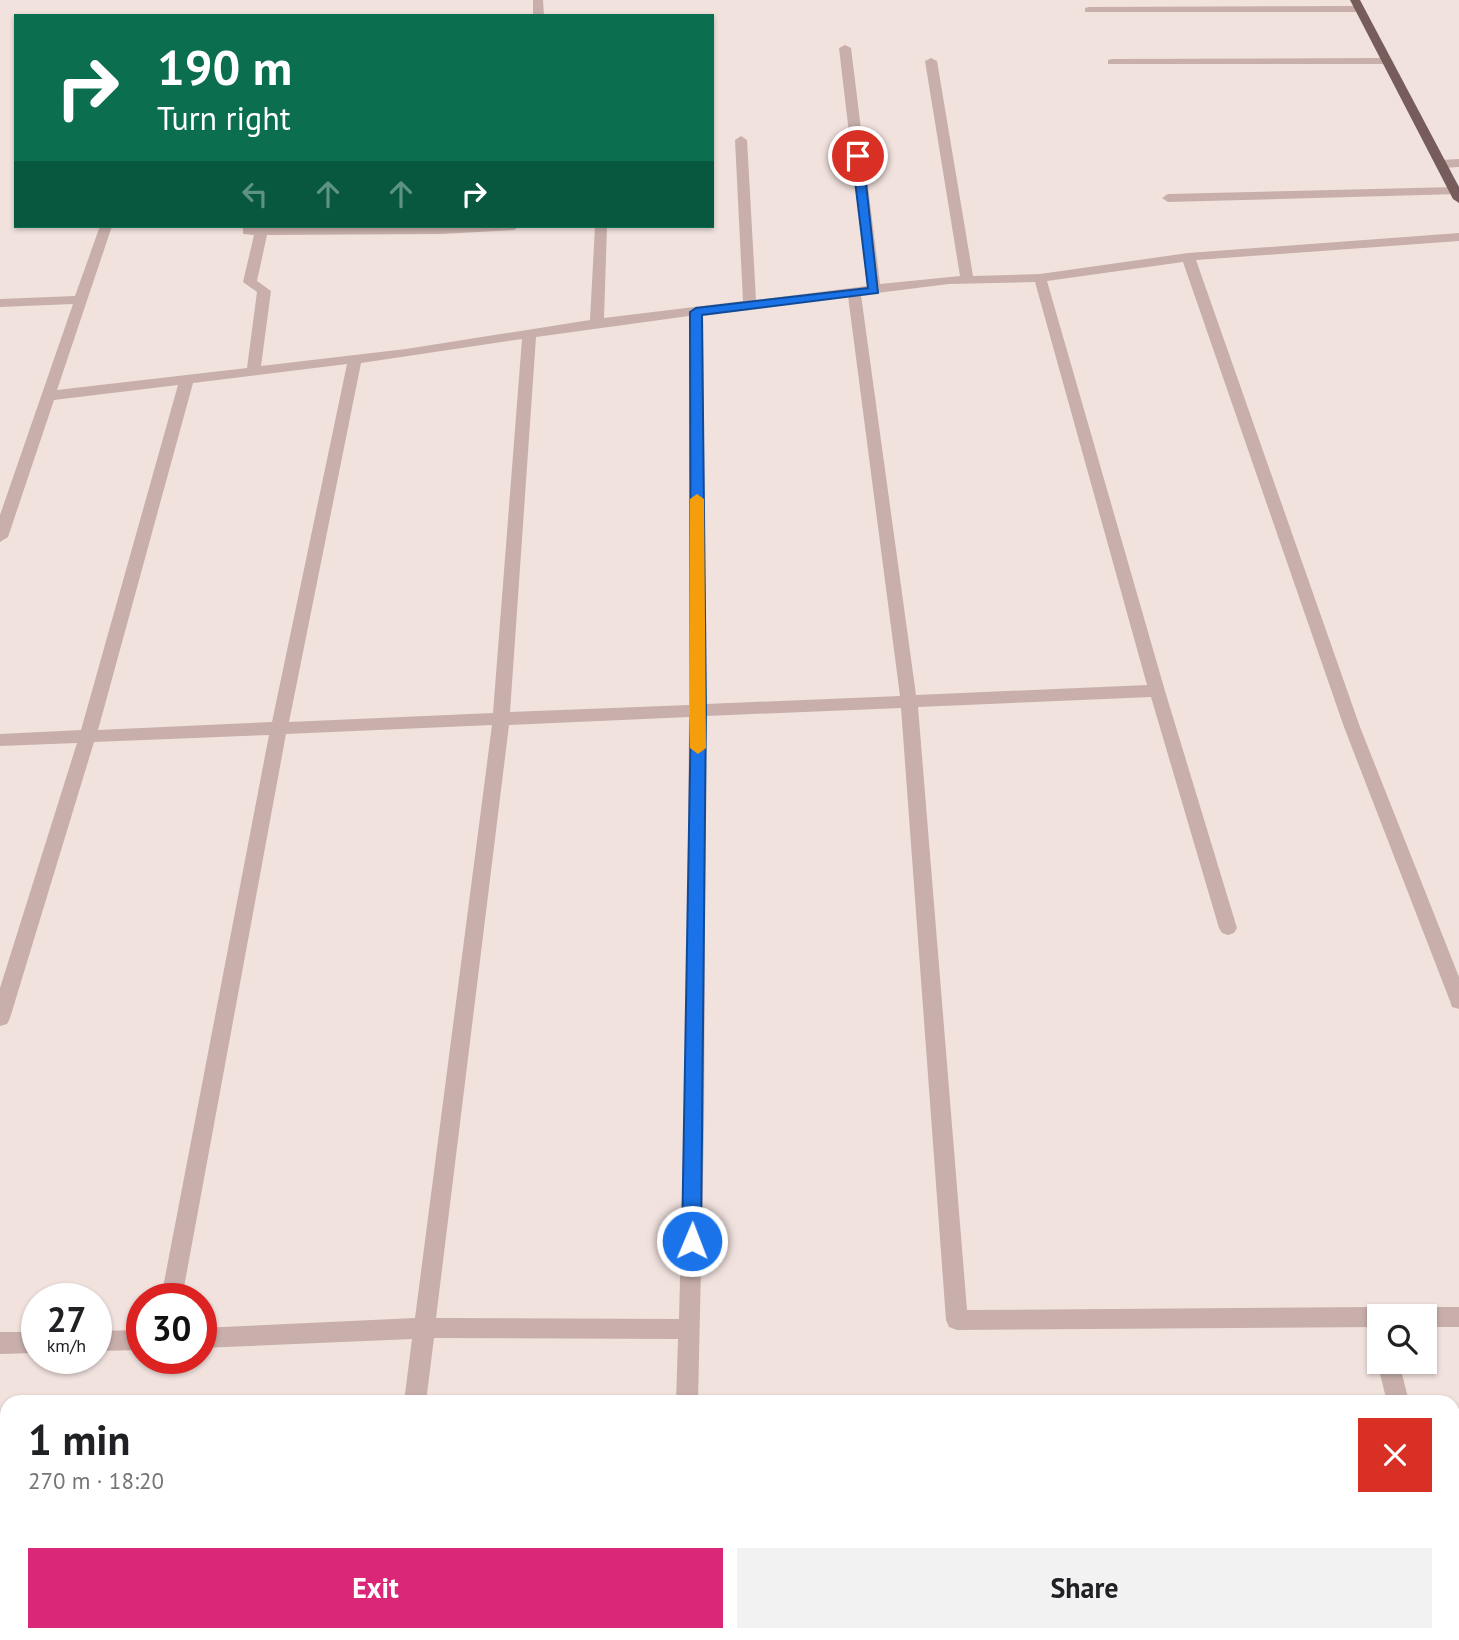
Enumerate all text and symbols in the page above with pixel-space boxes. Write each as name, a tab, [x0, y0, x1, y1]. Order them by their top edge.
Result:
text: 190 m	[157, 35, 292, 99]
icon: right	[42, 42, 133, 133]
text: Turn right	[157, 97, 291, 139]
pin	[828, 126, 888, 186]
icon: arrive	[839, 137, 877, 175]
icon: left	[236, 175, 274, 213]
icon: ahead	[309, 175, 347, 213]
icon: ahead	[382, 175, 420, 213]
icon: right	[455, 175, 493, 213]
position arrow	[655, 1204, 729, 1278]
speed limit sign: 30	[126, 1283, 217, 1374]
text: 27	[47, 1296, 86, 1342]
map controls	[1367, 1304, 1437, 1374]
button: search	[1367, 1304, 1437, 1374]
text: km/h	[47, 1334, 86, 1357]
text: 1 min	[28, 1412, 130, 1467]
button: close	[1358, 1418, 1432, 1492]
text: 270 m · 18:20	[28, 1466, 164, 1495]
button: Exit	[28, 1548, 723, 1628]
button: Share	[737, 1548, 1432, 1628]

